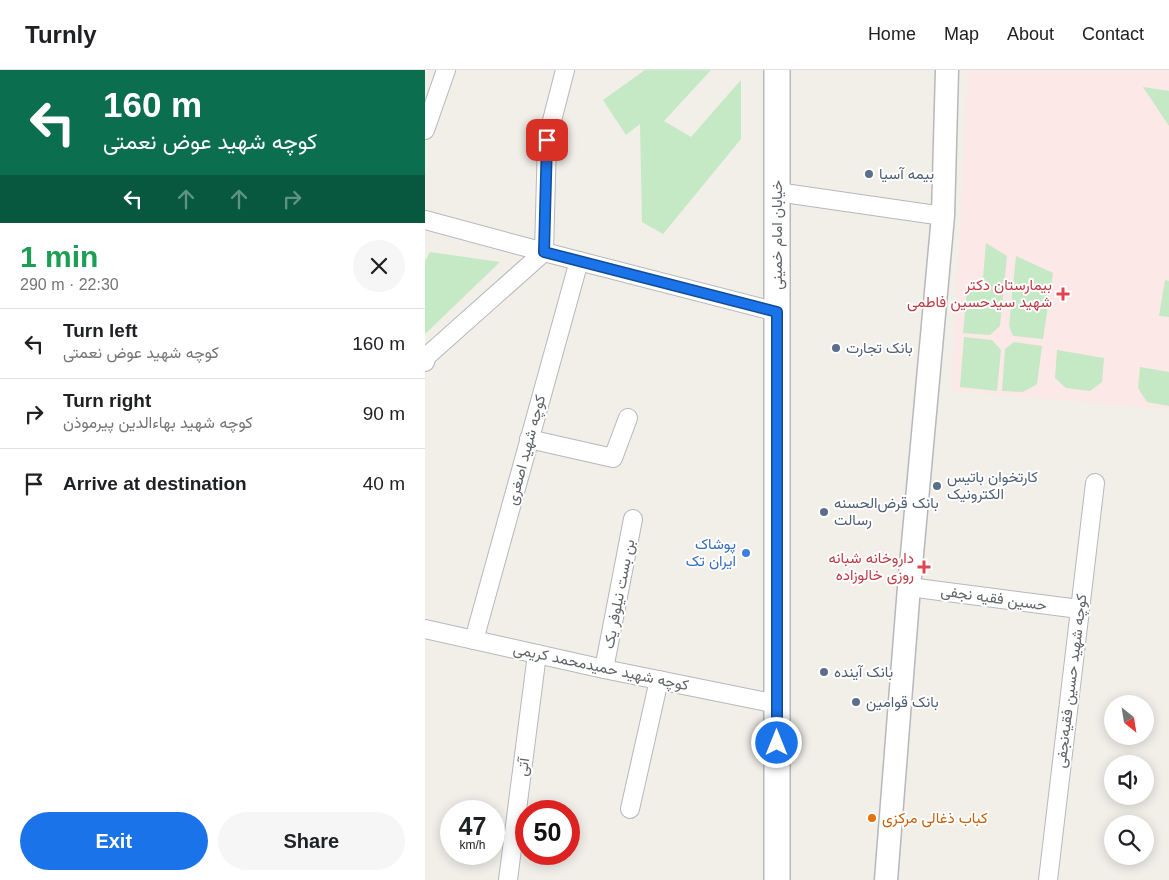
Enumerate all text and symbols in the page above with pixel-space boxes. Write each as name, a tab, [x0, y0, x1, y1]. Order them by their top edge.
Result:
text: Turnly	[25, 21, 97, 48]
text: Home	[868, 24, 916, 44]
text: Map	[944, 24, 979, 44]
text: About	[1007, 24, 1054, 44]
text: Contact	[1082, 24, 1144, 44]
text: 160 m	[103, 85, 202, 124]
icon: left	[20, 90, 85, 155]
pin	[526, 119, 568, 161]
icon: arrive	[533, 126, 561, 154]
text: کوچه شهید عوض نعمتی	[103, 129, 317, 154]
place label: بیمه آسیا	[879, 165, 934, 183]
marker: بیمه آسیا	[863, 168, 875, 180]
street label: خیابان امام خمینی	[768, 180, 787, 290]
icon: left	[119, 185, 147, 213]
icon: ahead	[172, 185, 200, 213]
icon: ahead	[225, 185, 253, 213]
icon: right	[278, 185, 306, 213]
text: 1 min	[20, 240, 98, 273]
button: close	[353, 240, 405, 292]
text: 290 m · 22:30	[20, 276, 119, 293]
place label: بیمارستان دکتر شهید سیدحسین فاطمی	[907, 276, 1052, 312]
marker: بیمارستان دکتر شهید سیدحسین فاطمی	[1056, 287, 1070, 301]
text: Turn left	[63, 320, 138, 341]
icon: left	[20, 330, 48, 358]
text: 160 m	[352, 333, 405, 354]
place label: بانک تجارت	[846, 339, 913, 357]
marker: بانک تجارت	[830, 342, 842, 354]
text: کوچه شهید عوض نعمتی	[63, 344, 219, 361]
text: Turn right	[63, 390, 151, 411]
street label: کوچه شهید اصغری	[503, 393, 550, 507]
icon: right	[20, 400, 48, 428]
text: 90 m	[363, 403, 405, 424]
text: کوچه شهید بهاءالدین پیرموذن	[63, 414, 253, 431]
place label: کارتخوان باتیس الکترونیک	[947, 468, 1038, 503]
icon: arrive	[20, 470, 48, 498]
text: Arrive at destination	[63, 473, 247, 494]
text: 40 m	[363, 473, 405, 494]
marker: کارتخوان باتیس الکترونیک	[931, 480, 943, 492]
place label: بانک قرض‌الحسنه رسالت	[834, 494, 939, 529]
marker: بانک قرض‌الحسنه رسالت	[818, 506, 830, 518]
place label: پوشاک ایران تک	[686, 535, 736, 570]
street label: بن بست نیلوفر یک	[600, 538, 639, 651]
marker: پوشاک ایران تک	[740, 547, 752, 559]
place label: داروخانه شبانه روزی خالوزاده	[829, 549, 914, 585]
marker: داروخانه شبانه روزی خالوزاده	[918, 561, 930, 573]
street label: حسین فقیه نجفی	[940, 582, 1048, 615]
street label: کوچه شهید حسین فقیه‌نجفی	[1051, 593, 1092, 769]
street label: کوچه شهید حمیدمحمد کریمی	[511, 640, 691, 695]
place label: بانک آینده	[834, 663, 893, 681]
marker: بانک آینده	[818, 666, 830, 678]
place label: بانک قوامین	[866, 693, 939, 712]
north arrow	[1104, 695, 1154, 745]
map controls	[1104, 695, 1154, 865]
marker: بانک قوامین	[850, 696, 862, 708]
position arrow	[750, 716, 802, 768]
street label: آتی	[513, 755, 534, 777]
button: sound	[1104, 755, 1154, 805]
speed limit sign: 50	[515, 800, 580, 865]
place label: کباب ذغالی مرکزی	[882, 809, 988, 828]
button: Exit	[20, 812, 208, 870]
button: Share	[218, 812, 405, 870]
text: 47	[459, 812, 486, 840]
marker: کباب ذغالی مرکزی	[866, 812, 878, 824]
button: search	[1104, 815, 1154, 865]
text: km/h	[459, 838, 486, 852]

